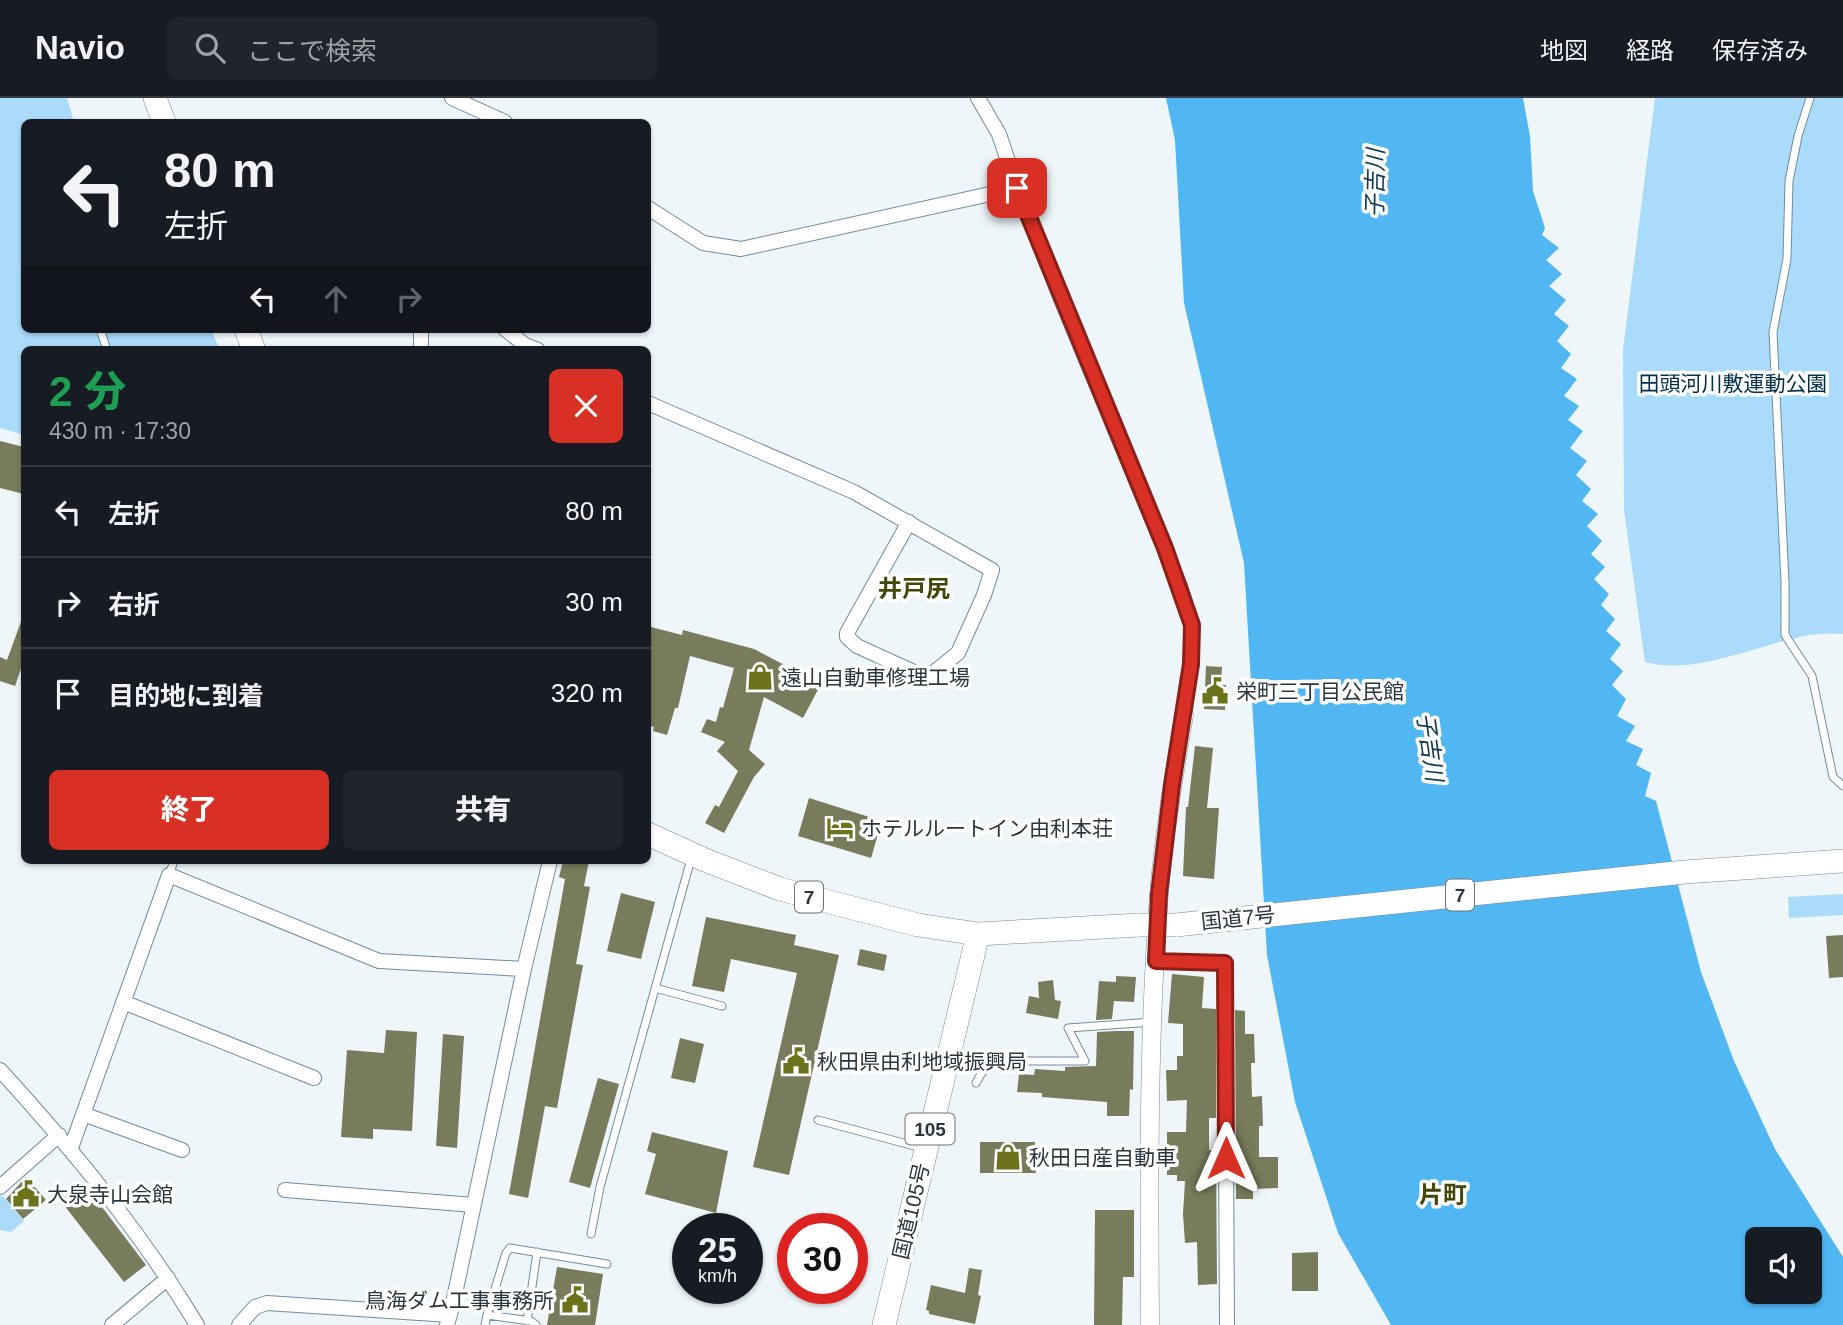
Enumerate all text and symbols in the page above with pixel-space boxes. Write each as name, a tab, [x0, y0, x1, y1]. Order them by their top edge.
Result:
search box	[167, 17, 657, 80]
text: Navio	[35, 29, 125, 66]
icon: search	[191, 29, 229, 67]
text: ここで検索	[247, 36, 377, 66]
text: 地図	[1540, 37, 1588, 64]
text: 経路	[1626, 37, 1674, 64]
text: 保存済み	[1712, 37, 1808, 64]
text: 80 m	[164, 143, 276, 197]
water label: 子吉川	[1361, 145, 1389, 218]
icon: left	[49, 147, 140, 238]
pin	[987, 158, 1047, 218]
icon: arrive	[998, 169, 1036, 207]
text: 左折	[164, 208, 228, 244]
icon: left	[244, 280, 282, 318]
icon: ahead	[317, 280, 355, 318]
icon: right	[390, 280, 428, 318]
text: 2 分	[49, 368, 126, 415]
button: close	[549, 369, 623, 443]
park label: 田頭河川敷運動公園	[1639, 372, 1828, 395]
text: 430 m · 17:30	[49, 418, 191, 444]
icon: left	[49, 493, 87, 531]
text: 80 m	[565, 496, 623, 526]
text: 左折	[108, 499, 160, 529]
district label: 井戸尻	[878, 575, 950, 602]
icon: right	[49, 584, 87, 622]
text: 30 m	[565, 587, 623, 617]
text: 右折	[108, 590, 160, 620]
shop icon: 遠山自動車修理工場	[745, 662, 775, 692]
place label: 遠山自動車修理工場	[781, 666, 970, 689]
icon: arrive	[49, 675, 87, 713]
public building icon: 栄町三丁目公民館	[1200, 676, 1230, 706]
text: 320 m	[551, 678, 623, 708]
place label: 栄町三丁目公民館	[1236, 680, 1404, 703]
text: 目的地に到着	[108, 681, 264, 711]
water label: 子吉川	[1412, 711, 1448, 786]
button: 終了	[49, 770, 329, 850]
button: 共有	[343, 770, 623, 850]
hotel icon: ホテルルートイン由利本荘	[825, 813, 855, 843]
place label: ホテルルートイン由利本荘	[861, 817, 1113, 840]
road number: 7	[1446, 880, 1474, 910]
road number: 7	[795, 882, 823, 912]
street label: 国道7号	[1200, 903, 1276, 933]
public building icon: 秋田県由利地域振興局	[781, 1046, 811, 1076]
place label: 秋田県由利地域振興局	[817, 1050, 1027, 1073]
road number: 105	[906, 1113, 954, 1144]
position arrow	[1189, 1121, 1263, 1195]
shop icon: 秋田日産自動車	[993, 1142, 1023, 1172]
place label: 秋田日産自動車	[1029, 1146, 1176, 1169]
street label: 国道105号	[889, 1161, 933, 1261]
public building icon: 大泉寺山会館	[11, 1179, 41, 1209]
district label: 片町	[1419, 1181, 1467, 1208]
place label: 大泉寺山会館	[47, 1183, 173, 1206]
speed limit sign: 30	[777, 1213, 868, 1304]
map controls	[1745, 1227, 1822, 1304]
button: sound	[1745, 1227, 1822, 1304]
text: 25	[698, 1230, 737, 1269]
text: km/h	[698, 1266, 737, 1286]
public building icon: 鳥海ダム工事事務所	[560, 1285, 590, 1315]
place label: 鳥海ダム工事事務所	[365, 1289, 554, 1312]

